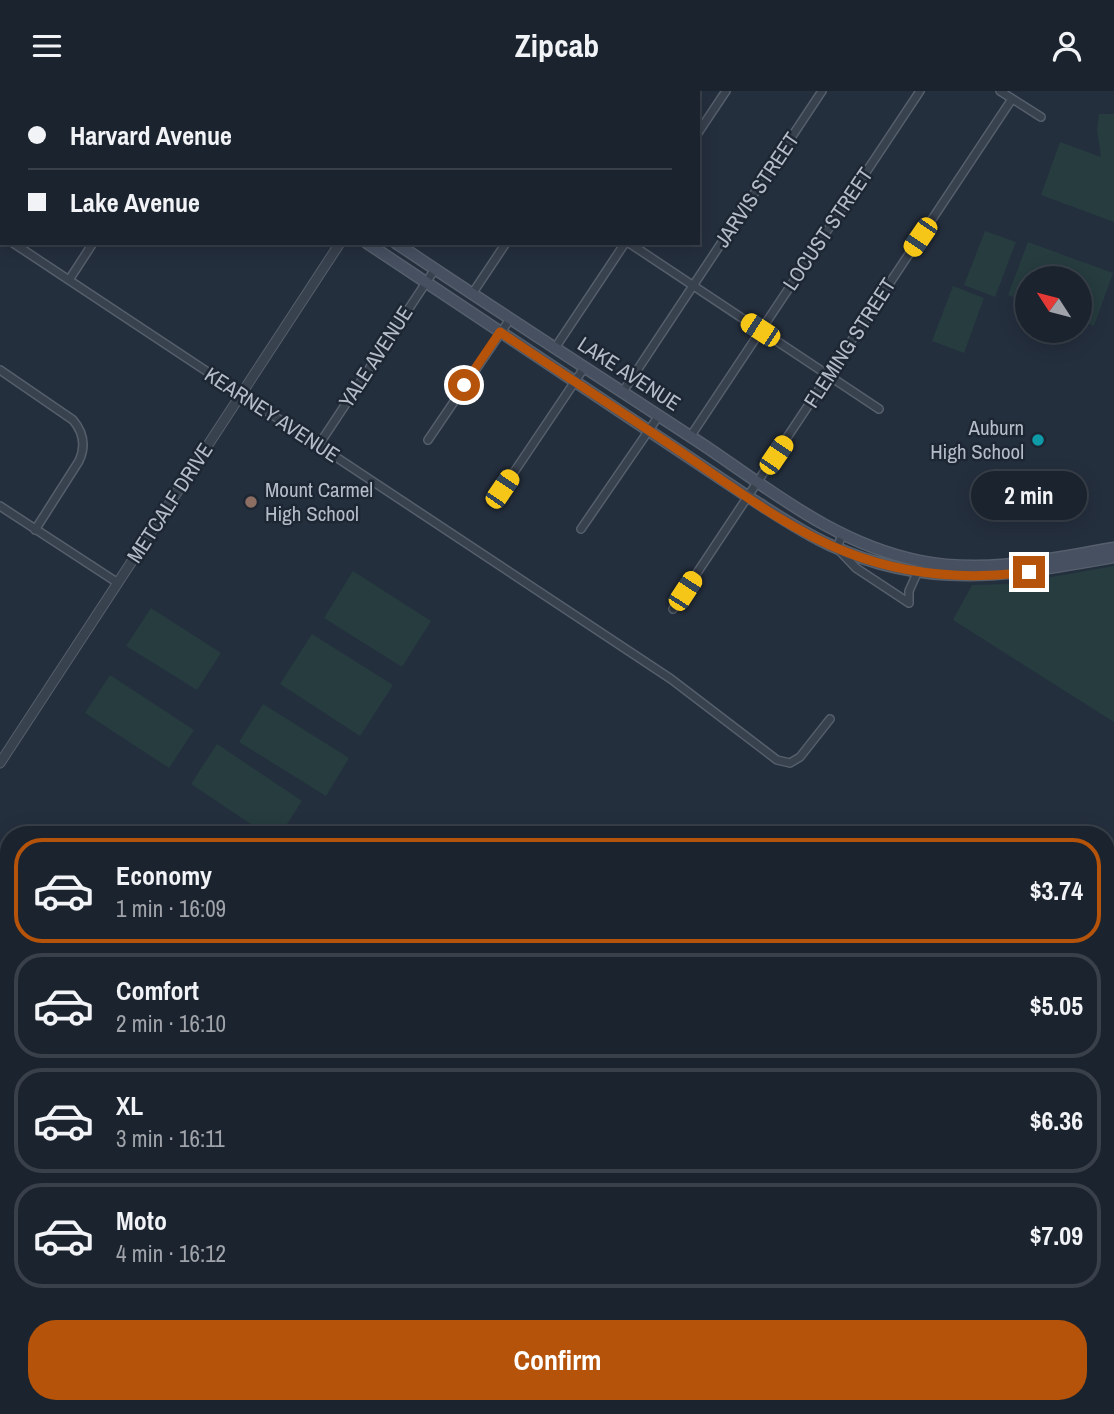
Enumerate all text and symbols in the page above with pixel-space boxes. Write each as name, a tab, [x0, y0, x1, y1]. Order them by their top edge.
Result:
text: Zipcab	[515, 24, 599, 67]
icon: menu	[28, 27, 66, 65]
icon: person	[1048, 27, 1086, 65]
text: Harvard Avenue	[70, 118, 232, 153]
street label: JARVIS STREET	[707, 126, 806, 253]
street label: LOCUST STREET	[776, 161, 880, 296]
text: Lake Avenue	[70, 185, 200, 220]
car	[900, 214, 941, 260]
north arrow	[1015, 266, 1092, 343]
map controls	[1015, 266, 1092, 343]
street label: FLEMING STREET	[797, 272, 903, 413]
street label: YALE AVENUE	[332, 300, 419, 413]
car	[737, 310, 784, 350]
street label: LAKE AVENUE	[572, 329, 686, 418]
street label: KEARNEY AVENUE	[199, 360, 345, 469]
route start	[448, 369, 480, 401]
place label: Auburn High School	[930, 413, 1024, 466]
car	[756, 432, 797, 478]
marker: Auburn High School	[1030, 432, 1046, 448]
street label: METCALF DRIVE	[120, 437, 219, 568]
car	[482, 466, 523, 512]
callout: 2 min	[971, 470, 1087, 519]
place label: Mount Carmel High School	[265, 475, 373, 528]
text: 2 min	[1004, 480, 1054, 511]
marker: Mount Carmel High School	[243, 494, 259, 510]
route end	[1013, 556, 1045, 588]
car	[665, 568, 706, 614]
text: Economy	[116, 858, 212, 893]
icon: car	[32, 859, 95, 922]
text: $3.74	[1030, 873, 1083, 908]
text: 1 min · 16:09	[116, 893, 226, 924]
text: Comfort	[116, 973, 199, 1008]
icon: car	[32, 974, 95, 1037]
text: $5.05	[1030, 988, 1083, 1023]
text: 2 min · 16:10	[116, 1008, 226, 1039]
text: XL	[116, 1088, 143, 1123]
icon: car	[32, 1089, 95, 1152]
text: $6.36	[1030, 1103, 1083, 1138]
text: 3 min · 16:11	[116, 1123, 225, 1154]
text: Moto	[116, 1203, 167, 1238]
icon: car	[32, 1204, 95, 1267]
text: $7.09	[1030, 1218, 1083, 1253]
text: 4 min · 16:12	[116, 1238, 226, 1269]
button: Confirm	[28, 1320, 1087, 1400]

